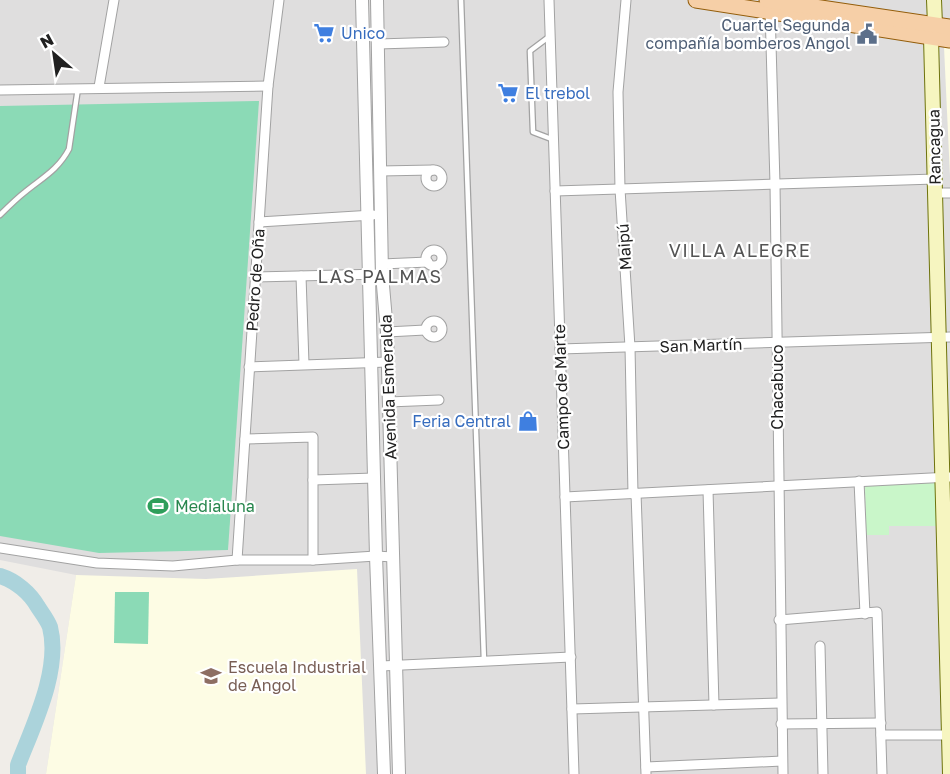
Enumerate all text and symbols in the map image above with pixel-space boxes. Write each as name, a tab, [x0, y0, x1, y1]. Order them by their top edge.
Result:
place label: Cuartel Segunda compañía bomberos Angol	[645, 15, 850, 53]
supermarket icon: Unico	[312, 21, 336, 45]
public building icon: Cuartel Segunda compañía bomberos Angol	[855, 22, 879, 46]
place label: Unico	[341, 23, 385, 43]
north arrow	[24, 24, 84, 84]
text: N	[37, 29, 57, 53]
supermarket icon: El trebol	[496, 81, 520, 105]
place label: El trebol	[525, 83, 590, 103]
street label: Rancagua	[923, 109, 945, 185]
street label: Maipú	[612, 223, 636, 271]
street label: Pedro de Oña	[241, 228, 269, 332]
district label: VILLA ALEGRE	[669, 239, 811, 261]
district label: LAS PALMAS	[317, 265, 443, 287]
street label: Avenida Esmeralda	[375, 314, 401, 460]
street label: Campo de Marte	[549, 324, 573, 450]
street label: San Martín	[659, 334, 743, 356]
street label: Chacabuco	[767, 344, 787, 430]
shop icon: Feria Central	[516, 409, 540, 433]
place label: Feria Central	[412, 411, 511, 431]
sports icon: Medialuna	[146, 494, 170, 518]
place label: Medialuna	[175, 496, 255, 516]
place label: Escuela Industrial de Angol	[228, 657, 366, 695]
school or university icon: Escuela Industrial de Angol	[199, 664, 223, 688]

